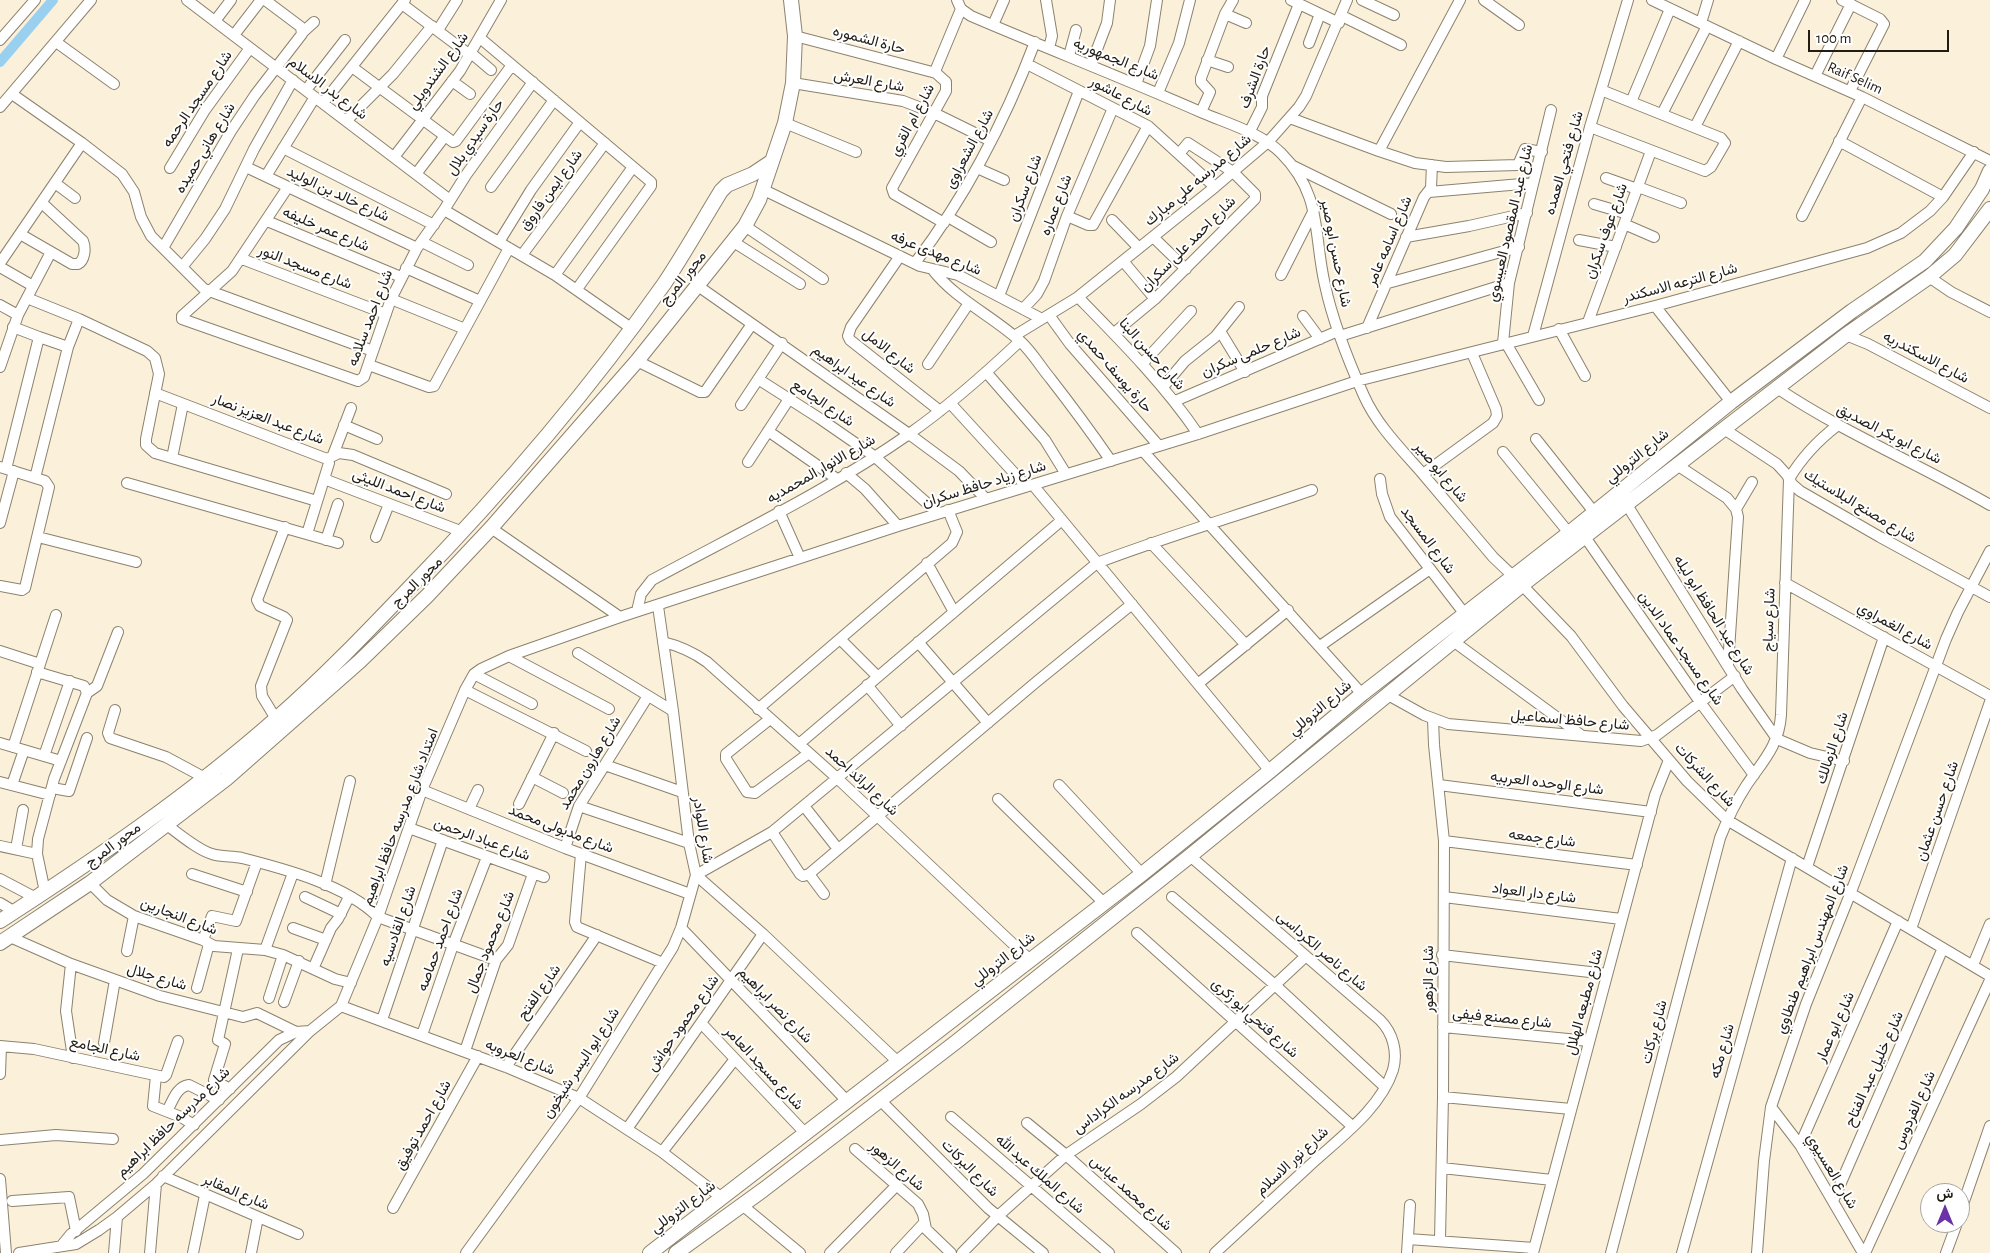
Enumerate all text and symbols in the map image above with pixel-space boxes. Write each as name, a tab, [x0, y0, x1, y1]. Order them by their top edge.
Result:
scale bar	[1810, 20, 1951, 52]
street label: حارة الشموره	[831, 22, 907, 58]
street label: شارع الشندويلي	[404, 29, 472, 113]
text: 100 m	[1816, 31, 1851, 46]
street label: شارع الجمهوريه	[1070, 34, 1162, 84]
street label: حارة الشرف	[1235, 43, 1275, 111]
street label: شارع مسجد الرحمه	[158, 47, 236, 151]
street label: شارع بدر الاسلام	[285, 52, 371, 124]
street label: Raif Selim	[1825, 58, 1885, 98]
street label: شارع العرش	[832, 66, 906, 96]
street label: شارع عاشور	[1087, 72, 1155, 120]
street label: شارع ام القري	[885, 81, 939, 159]
street label: حارة سيدي بلال	[442, 95, 508, 179]
street label: شارع هاني حميده	[171, 99, 239, 197]
street label: شارع الشعراوى	[941, 106, 997, 192]
street label: شارع فتحي العمده	[1541, 109, 1587, 217]
street label: شارع مدرسه علي مبارك	[1141, 130, 1255, 230]
street label: شارع عبد المقصود العيسوي	[1483, 143, 1537, 303]
street label: شارع ايمن فاروق	[516, 146, 586, 234]
street label: شارع سكران	[1004, 152, 1046, 224]
street label: شارع خالد بن الوليد	[284, 162, 392, 226]
street label: شارع عماره	[1036, 172, 1076, 238]
street label: شارع عوف سكران	[1580, 181, 1632, 281]
street label: شارع احمد على سكران	[1136, 192, 1240, 296]
street label: شارع اسامه عامر	[1362, 193, 1416, 289]
street label: شارع حسن ابو صير	[1317, 197, 1355, 309]
street label: شارع عمر خليفه	[280, 203, 372, 255]
street label: شارع مهدى عرفه	[888, 227, 984, 279]
street label: شارع مسجد النور	[256, 241, 354, 293]
street label: محور المرج	[656, 247, 710, 309]
street label: شارع الترعه الاسكندر	[1621, 259, 1739, 307]
street label: شارع احمد سلامه	[343, 267, 397, 369]
street label: شارع حسن البنا	[1115, 314, 1189, 394]
street label: شارع حلمى سكران	[1199, 323, 1303, 381]
street label: شارع الامل	[859, 324, 919, 378]
street label: حارة يوسف حمدي	[1074, 325, 1156, 417]
street label: شارع الاسكندريه	[1880, 327, 1972, 387]
street label: شارع عيد ابراهيم	[809, 341, 899, 411]
street label: شارع الجامع	[788, 376, 858, 430]
street label: شارع عبد العزيز نصار	[210, 389, 326, 449]
street label: شارع ابو بكر الصديق	[1834, 400, 1944, 468]
street label: شارع التروللي	[1601, 425, 1673, 487]
street label: شارع الانوار المحمديه	[764, 431, 878, 507]
street label: شارع ابو صير	[1410, 438, 1472, 506]
street label: شارع زياد حافظ سكران	[920, 457, 1048, 511]
street label: شارع احمد الليثى	[350, 465, 448, 517]
street label: شارع مصنع البلاستيك	[1800, 465, 1920, 547]
street label: شارع المسجد	[1397, 503, 1459, 577]
street label: شارع عبد الحافظ ابو ليله	[1670, 552, 1758, 678]
street label: محور المرج	[388, 553, 446, 611]
street label: شارع مسجد عماد الدين	[1635, 587, 1727, 709]
street label: شارع سياج	[1759, 588, 1779, 652]
street label: شارع الغمراوي	[1854, 598, 1936, 654]
street label: شارع التروللي	[1285, 676, 1355, 740]
street label: شارع حافظ اسماعيل	[1510, 706, 1630, 734]
street label: شارع الزمالك	[1812, 710, 1852, 786]
street label: شارع هارون محمد	[555, 713, 625, 813]
street label: امتداد شارع مدرسه حافظ ابراهيم	[358, 726, 442, 908]
street label: شارع الشركات	[1671, 739, 1739, 811]
street label: شارع الرائد احمد	[822, 742, 902, 820]
street label: شارع حسن عثمان	[1911, 759, 1963, 863]
street label: شارع الوحده العربيه	[1489, 767, 1605, 799]
street label: شارع اللوادر	[689, 795, 717, 865]
street label: شارع مدبولى محمد	[506, 801, 616, 857]
street label: شارع عباد الرحمن	[431, 813, 533, 865]
street label: محور المرج	[82, 818, 144, 872]
street label: شارع جمعه	[1507, 825, 1577, 851]
street label: شارع المهندس ابراهيم طنطاوي	[1771, 862, 1853, 1036]
street label: شارع دار العواد	[1491, 879, 1577, 907]
street label: شارع القادسيه	[376, 883, 420, 969]
street label: شارع احمد حماصه	[413, 886, 467, 994]
street label: شارع محمود جمال	[461, 889, 519, 995]
street label: شارع النجارين	[138, 893, 220, 939]
street label: شارع ناصر الكرداسى	[1273, 907, 1371, 995]
street label: شارع التروللي	[967, 928, 1039, 990]
street label: شارع الزهور	[1419, 945, 1437, 1013]
street label: شارع مطبعه الهلال	[1561, 947, 1607, 1057]
street label: شارع جلال	[125, 959, 189, 995]
street label: شارع الفتح	[513, 961, 565, 1023]
street label: شارع نصر ابراهيم	[734, 963, 816, 1047]
street label: شارع محمود حواش	[643, 971, 723, 1075]
street label: شارع فتحي ابو زكرى	[1208, 974, 1302, 1062]
street label: شارع ابو عمار	[1811, 989, 1859, 1065]
street label: شارع بركات	[1637, 998, 1671, 1066]
street label: شارع ابو اليسر شيخون	[539, 1004, 623, 1122]
street label: شارع مصنع فيفى	[1452, 1004, 1552, 1032]
street label: شارع خليل عبد الفتاح	[1840, 1009, 1908, 1129]
street label: شارع مسجد العامر	[721, 1022, 807, 1114]
street label: شارع مكه	[1706, 1022, 1738, 1080]
street label: شارع الجامع	[68, 1033, 142, 1065]
street label: شارع العروبه	[483, 1035, 557, 1079]
street label: شارع مدرسه الكراداس	[1069, 1048, 1183, 1138]
street label: شارع مدرسه حافظ ابراهيم	[112, 1063, 234, 1181]
street label: شارع الفردوس	[1889, 1068, 1939, 1152]
street label: شارع احمد توفيق	[391, 1077, 455, 1173]
street label: شارع نور الاسلام	[1252, 1123, 1332, 1199]
street label: شارع الملك عبد الله	[992, 1130, 1088, 1218]
street label: شارع العسيوي	[1802, 1130, 1862, 1212]
street label: شارع البركات	[938, 1136, 1002, 1200]
street label: شارع الزهور	[866, 1137, 928, 1195]
street label: شارع محمد عباس	[1086, 1151, 1176, 1235]
street label: شارع المقابر	[200, 1170, 272, 1214]
street label: شارع التروللي	[647, 1177, 719, 1237]
north arrow	[1920, 1183, 1970, 1233]
text: ش	[1937, 1187, 1953, 1201]

